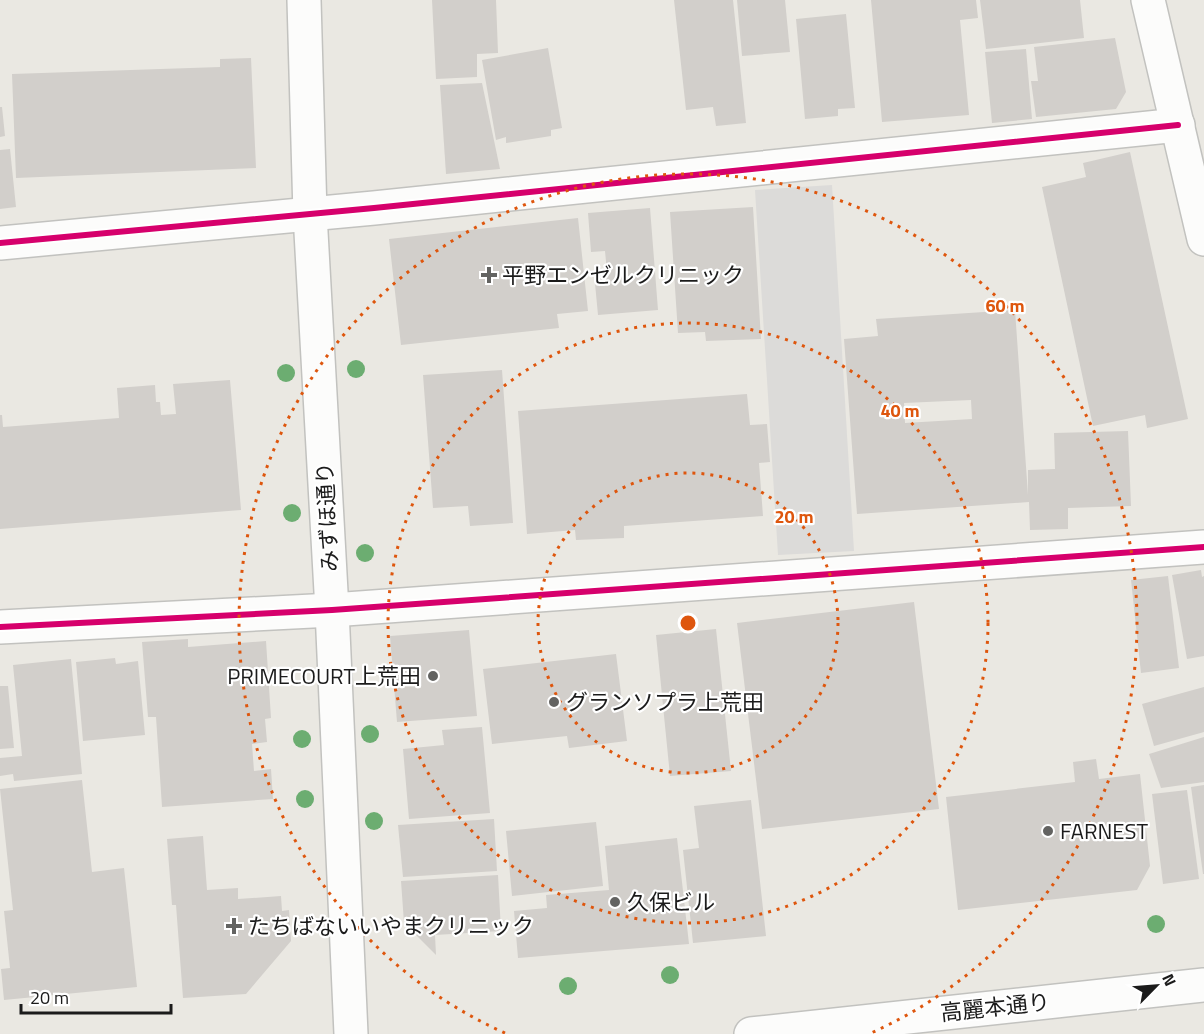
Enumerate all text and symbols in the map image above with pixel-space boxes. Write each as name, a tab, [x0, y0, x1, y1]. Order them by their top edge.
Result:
place label: 平野エンゼルクリニック	[502, 258, 744, 292]
marker: 平野エンゼルクリニック	[480, 266, 498, 284]
text: 60 m	[985, 292, 1025, 319]
text: 40 m	[880, 397, 920, 424]
street label: みずほ通り	[307, 461, 347, 573]
text: 20 m	[774, 503, 814, 530]
centre of rings	[678, 613, 698, 633]
place label: PRIMECOURT上荒田	[227, 659, 421, 693]
marker: PRIMECOURT上荒田	[426, 669, 440, 683]
place label: グランソプラ上荒田	[566, 685, 764, 719]
marker: グランソプラ上荒田	[547, 695, 561, 709]
place label: FARNEST	[1060, 814, 1148, 848]
marker: FARNEST	[1041, 824, 1055, 838]
place label: 久保ビル	[627, 885, 715, 919]
marker: 久保ビル	[608, 895, 622, 909]
place label: たちばないいやまクリニック	[248, 909, 534, 943]
marker: たちばないいやまクリニック	[225, 917, 243, 935]
north arrow	[1126, 956, 1186, 1016]
text: N	[1156, 970, 1183, 990]
scale bar	[21, 977, 171, 1015]
text: 20 m	[30, 984, 69, 1011]
street label: 高麗本通り	[939, 984, 1051, 1030]

